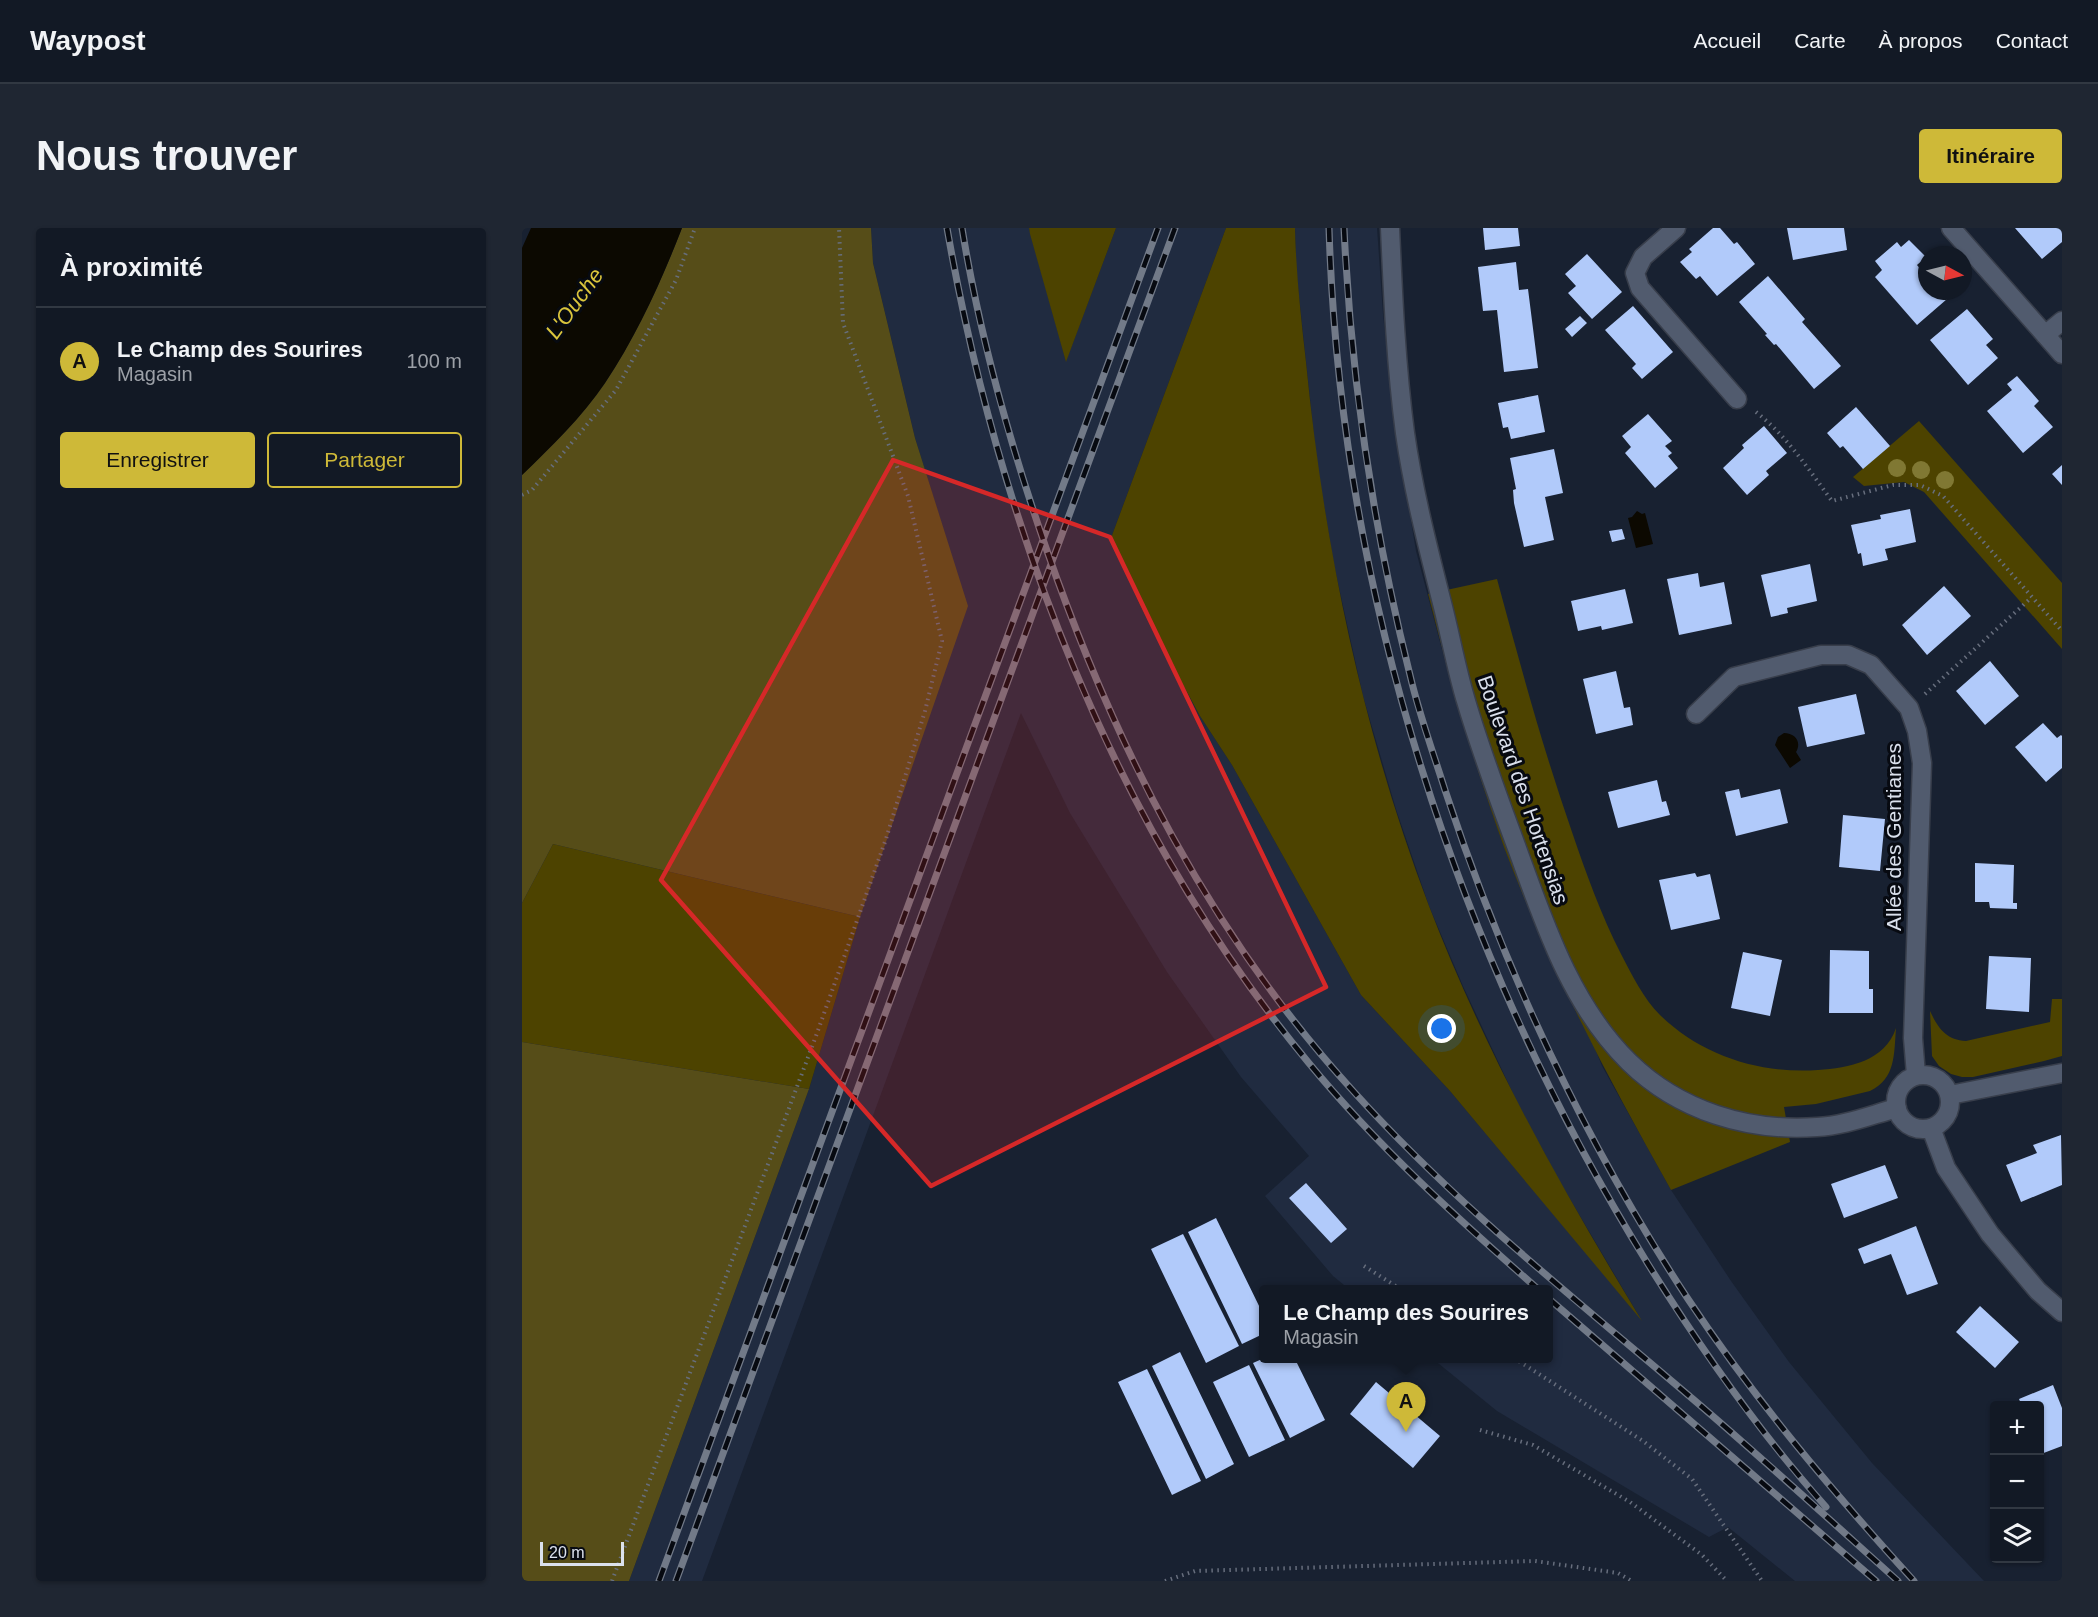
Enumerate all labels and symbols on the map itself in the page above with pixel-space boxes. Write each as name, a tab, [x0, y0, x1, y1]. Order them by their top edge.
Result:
north arrow	[1918, 246, 1972, 300]
water label: L'Ouche	[540, 263, 608, 344]
street label: Boulevard des Hortensias	[1473, 672, 1573, 907]
street label: Allée des Gentianes	[1882, 743, 1905, 931]
your location	[1427, 1014, 1456, 1043]
pin: A	[1386, 1382, 1426, 1432]
scale bar	[540, 1539, 624, 1566]

